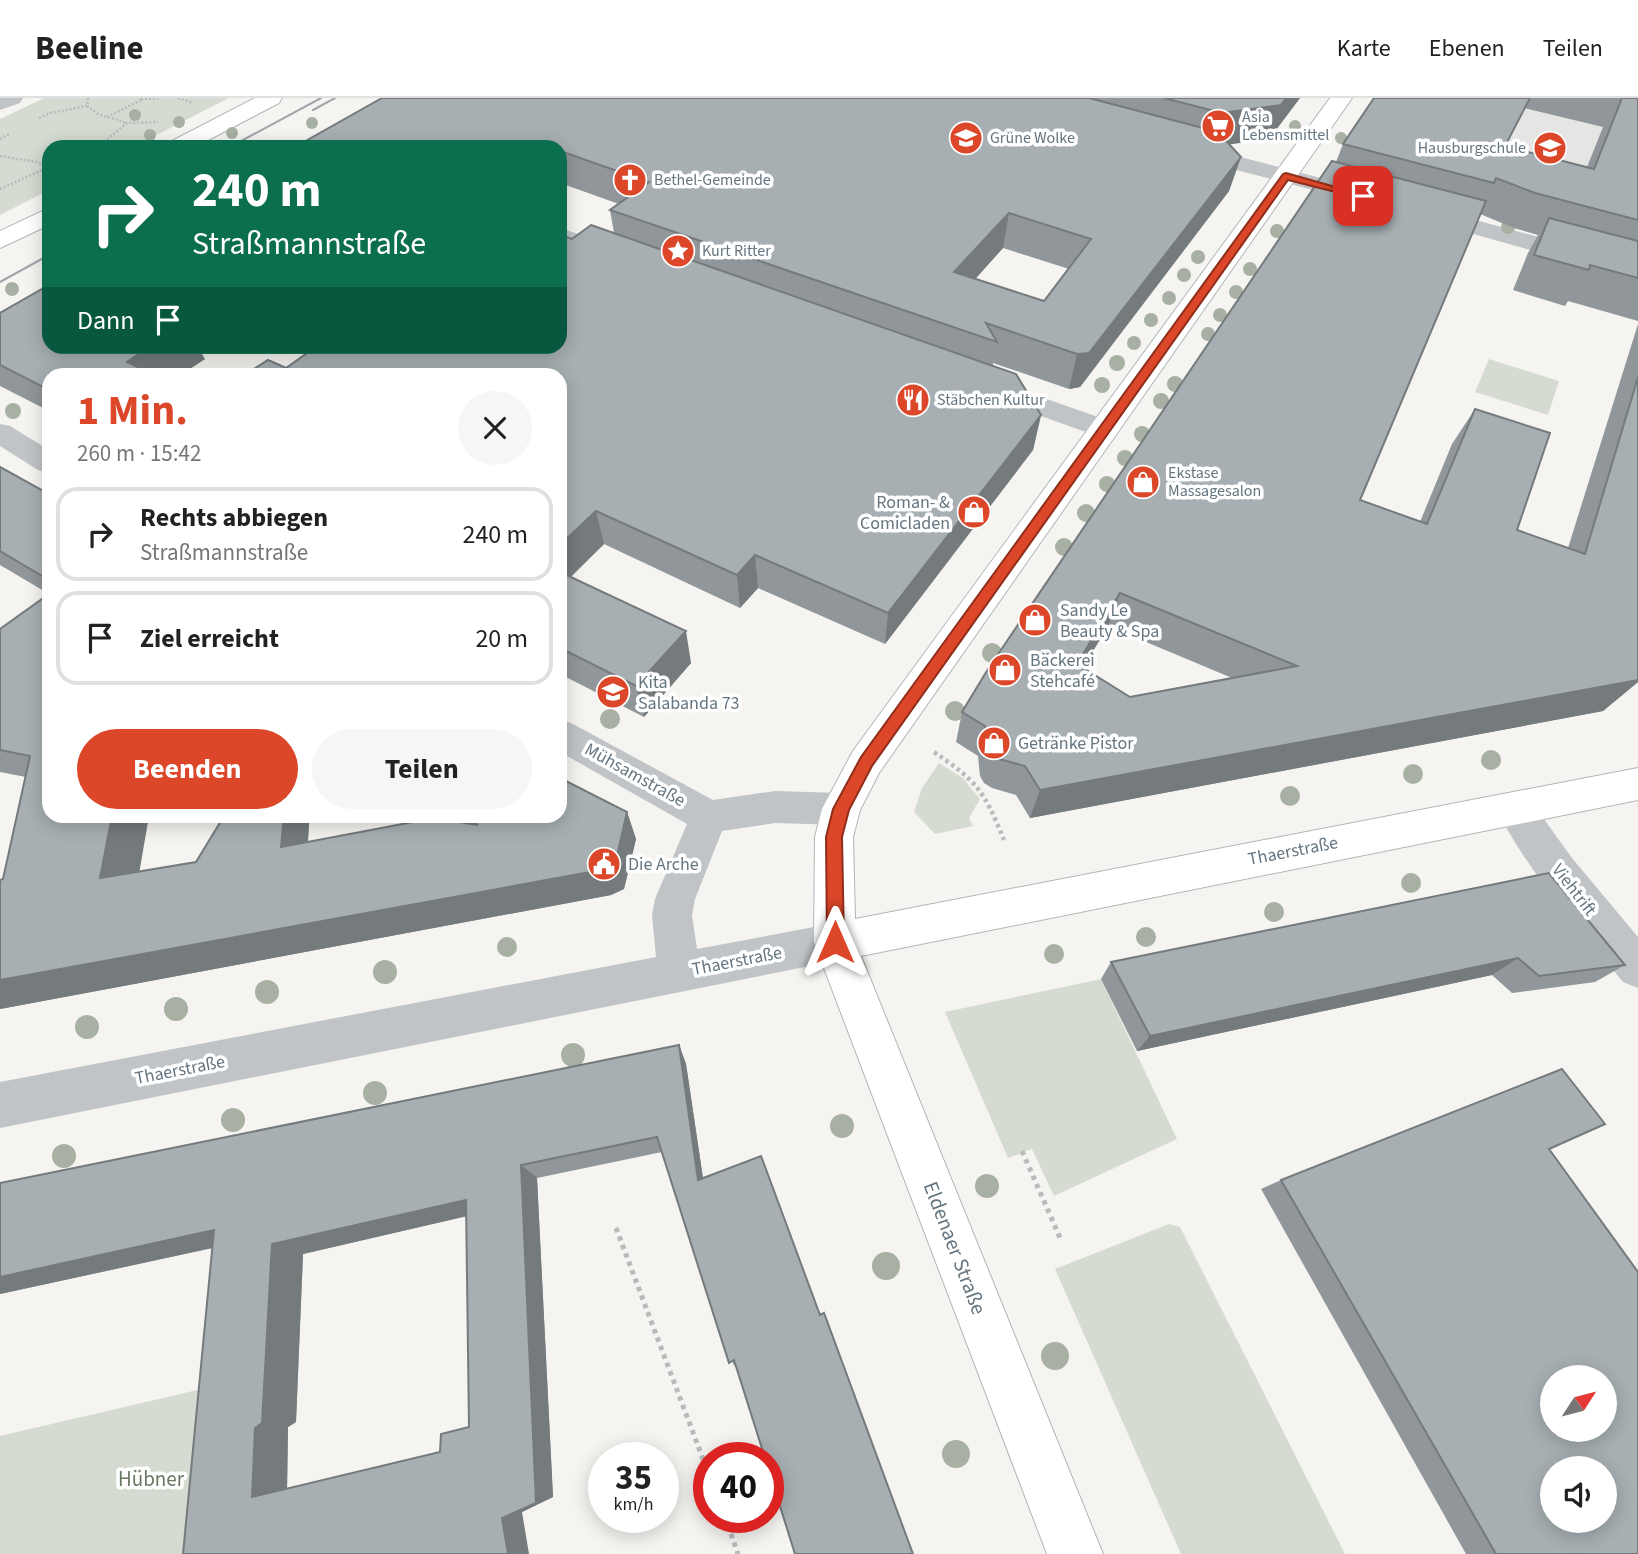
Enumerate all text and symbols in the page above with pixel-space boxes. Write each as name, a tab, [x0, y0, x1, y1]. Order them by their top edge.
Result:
text: Beeline	[35, 25, 144, 72]
text: Karte	[1337, 31, 1391, 66]
text: Ebenen	[1429, 31, 1505, 66]
text: Teilen	[1543, 31, 1603, 66]
place label: Asia Lebensmittel	[1242, 106, 1329, 146]
supermarket icon: Asia Lebensmittel	[1199, 107, 1237, 145]
school or university icon: Grüne Wolke	[947, 119, 985, 157]
place label: Grüne Wolke	[990, 127, 1075, 149]
school or university icon: Hausburgschule	[1531, 129, 1569, 167]
place label: Hausburgschule	[1418, 137, 1526, 159]
text: 240 m	[192, 156, 321, 226]
church icon: Bethel-Gemeinde	[611, 161, 649, 199]
pin	[1333, 166, 1393, 226]
icon: right	[77, 168, 168, 259]
place label: Bethel-Gemeinde	[654, 169, 771, 191]
icon: arrive	[1344, 177, 1382, 215]
text: Straßmannstraße	[192, 221, 426, 267]
place icon: Kurt Ritter	[659, 232, 697, 270]
place label: Kurt Ritter	[702, 240, 771, 262]
icon: arrive	[149, 301, 187, 339]
text: Dann	[77, 302, 135, 339]
text: 1 Min.	[77, 381, 188, 441]
restaurant icon: Stäbchen Kultur	[894, 381, 932, 419]
place label: Stäbchen Kultur	[937, 389, 1045, 411]
button: close	[458, 391, 532, 465]
text: 260 m · 15:42	[77, 437, 201, 470]
place label: Ekstase Massagesalon	[1168, 462, 1261, 502]
shop icon: Ekstase Massagesalon	[1124, 463, 1162, 501]
place label: Roman- & Comicladen	[860, 490, 950, 536]
shop icon: Roman- & Comicladen	[955, 493, 993, 531]
text: Rechts abbiegen	[140, 499, 328, 536]
icon: right	[81, 515, 119, 553]
text: 240 m	[462, 516, 528, 553]
text: Straßmannstraße	[140, 536, 308, 569]
place label: Sandy Le Beauty & Spa	[1060, 598, 1159, 644]
shop icon: Sandy Le Beauty & Spa	[1016, 601, 1054, 639]
icon: arrive	[81, 619, 119, 657]
text: Ziel erreicht	[140, 620, 279, 657]
text: 20 m	[475, 620, 528, 657]
place label: Bäckerei Stehcafé	[1030, 648, 1095, 694]
shop icon: Bäckerei Stehcafé	[986, 651, 1024, 689]
place label: Kita Salabanda 73	[638, 670, 740, 716]
school or university icon: Kita Salabanda 73	[594, 673, 632, 711]
shop icon: Getränke Pistor	[975, 724, 1013, 762]
button: Beenden	[77, 729, 298, 809]
button: Teilen	[312, 729, 532, 809]
place label: Getränke Pistor	[1018, 731, 1134, 756]
street label: Mühsamstraße	[580, 737, 690, 813]
street label: Thaerstraße	[1246, 830, 1340, 872]
public building icon: Die Arche	[585, 845, 623, 883]
place label: Die Arche	[628, 852, 699, 877]
street label: Viehtrift	[1546, 859, 1602, 922]
position arrow	[798, 905, 872, 979]
street label: Thaerstraße	[690, 940, 784, 982]
street label: Thaerstraße	[133, 1049, 227, 1091]
street label: Eldenaer Straße	[916, 1177, 994, 1319]
north arrow	[1540, 1365, 1617, 1442]
map controls	[1540, 1365, 1617, 1533]
speed limit sign: 40	[693, 1442, 784, 1533]
text: 35	[615, 1453, 652, 1503]
button: sound	[1540, 1456, 1617, 1533]
park label: Hübner	[118, 1464, 185, 1494]
text: km/h	[614, 1492, 653, 1517]

